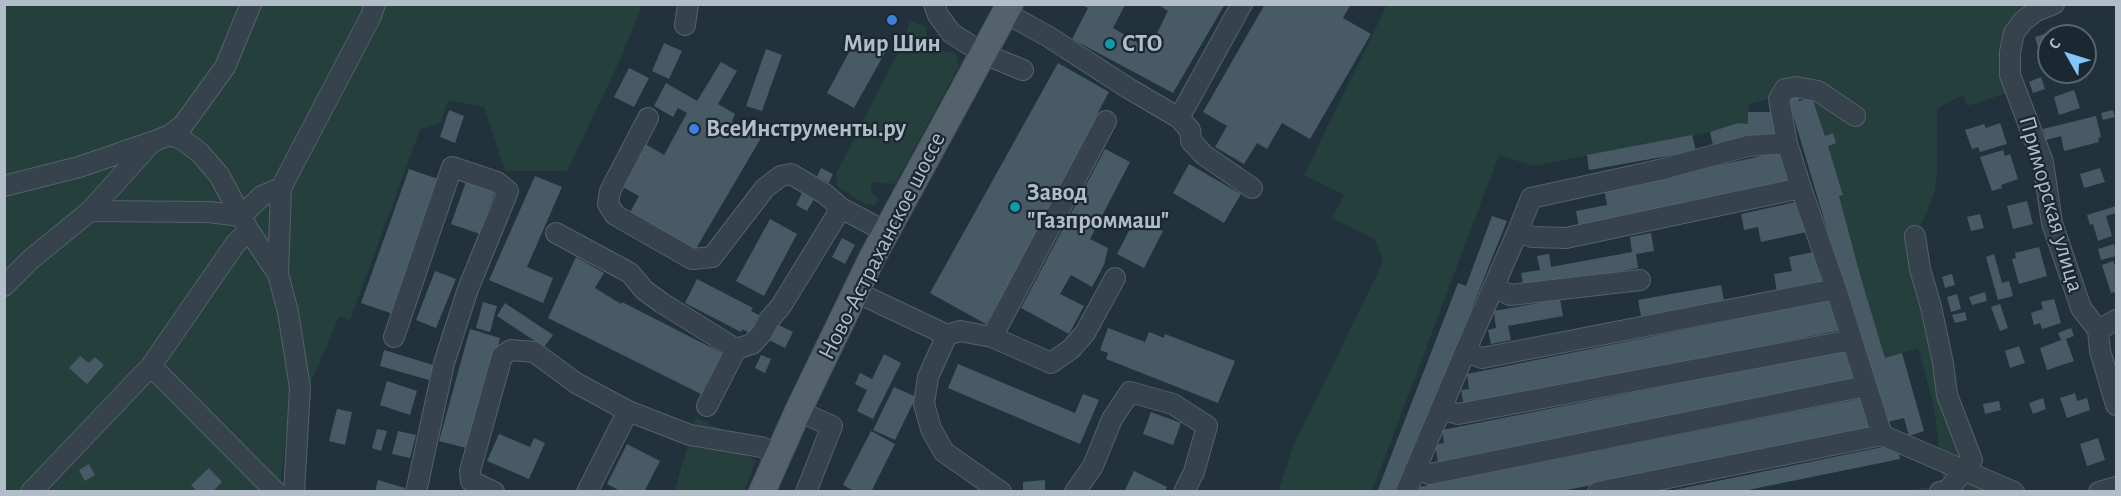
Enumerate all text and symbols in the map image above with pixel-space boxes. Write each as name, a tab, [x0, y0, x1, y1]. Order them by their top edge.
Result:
marker: Мир Шин	[885, 13, 899, 27]
north arrow	[2037, 24, 2097, 84]
place label: Мир Шин	[843, 30, 941, 58]
place label: СТО	[1122, 30, 1163, 58]
text: С	[2046, 35, 2064, 52]
marker: СТО	[1103, 37, 1117, 51]
street label: Приморская улица	[2012, 113, 2090, 295]
place label: ВсеИнструменты.ру	[706, 115, 906, 143]
marker: ВсеИнструменты.ру	[687, 122, 701, 136]
street label: Ново-Астраханское шоссе	[812, 127, 952, 365]
place label: Завод "Газпроммаш"	[1027, 179, 1169, 235]
marker: Завод "Газпроммаш"	[1008, 200, 1022, 214]

